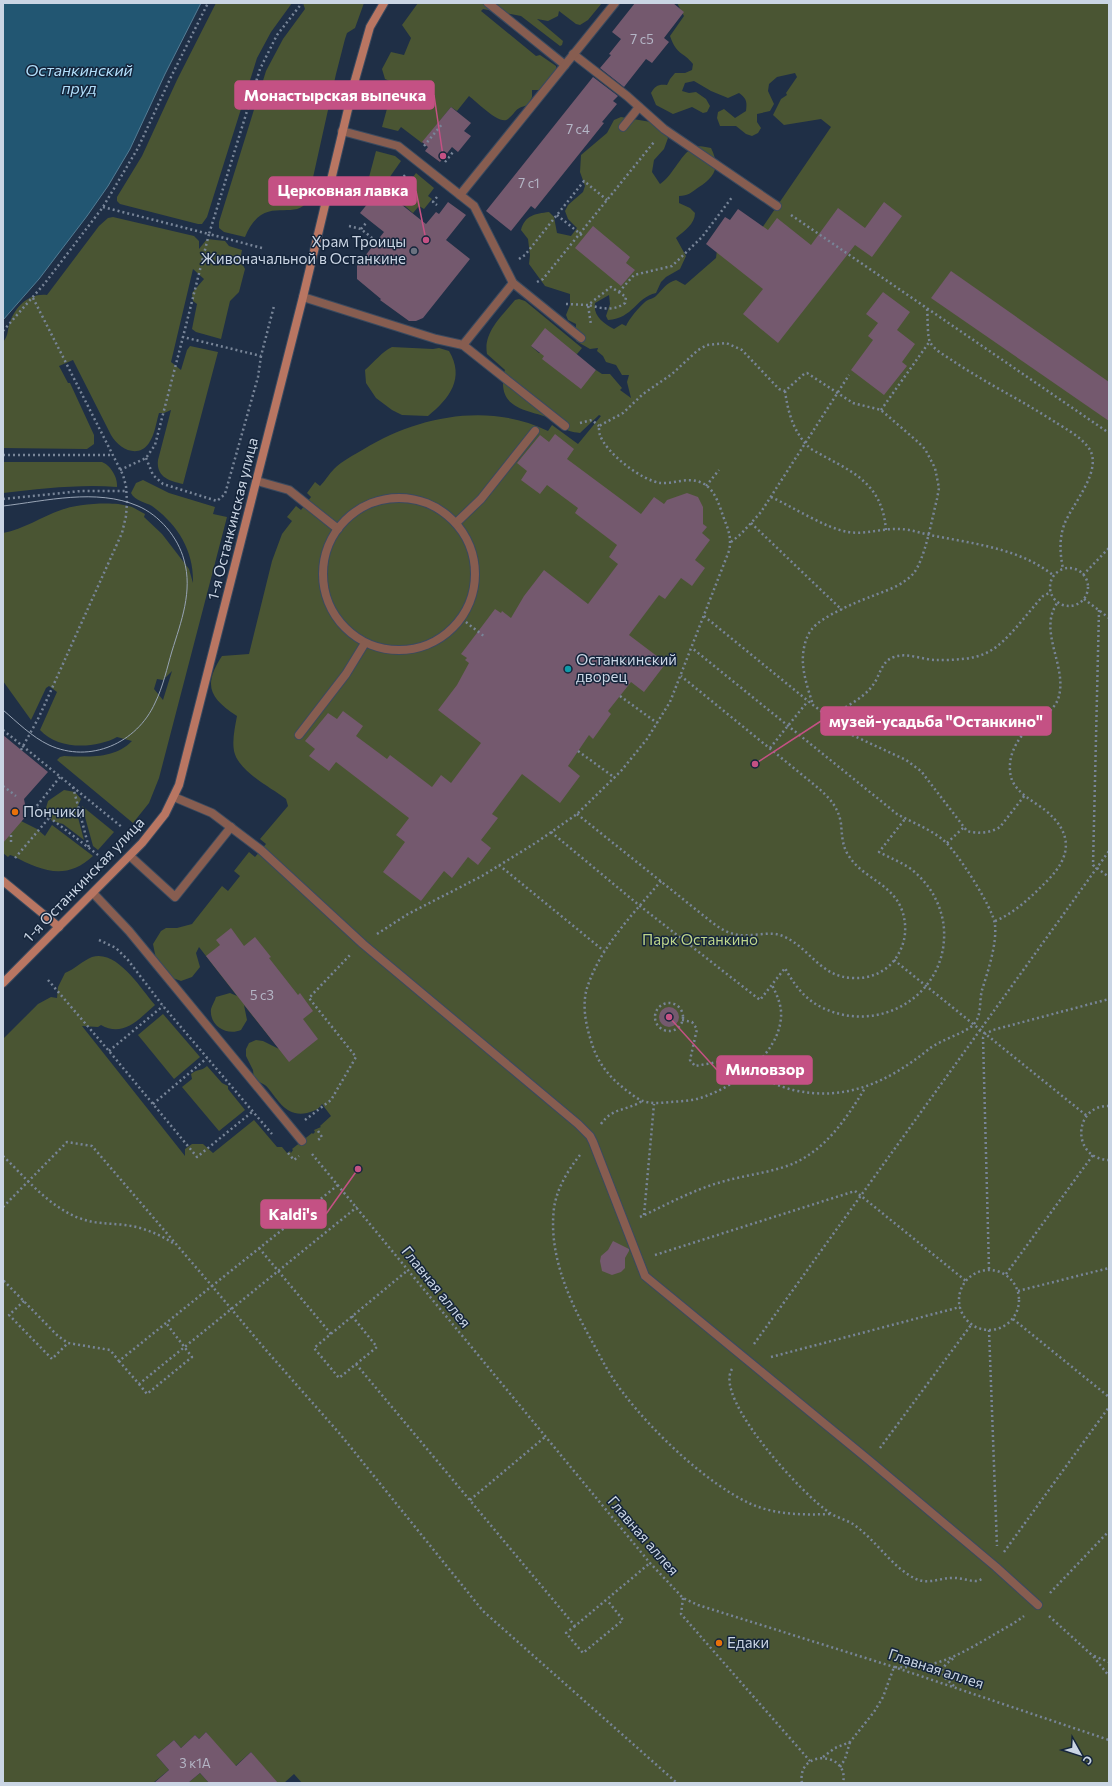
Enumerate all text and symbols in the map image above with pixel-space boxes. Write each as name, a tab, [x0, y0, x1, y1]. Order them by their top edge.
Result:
house number: 7 с5	[630, 31, 654, 47]
water label: Останкинский пруд	[25, 60, 133, 97]
callout: Монастырская выпечка	[235, 81, 434, 109]
text: Монастырская выпечка	[244, 85, 426, 104]
house number: 7 с4	[566, 121, 590, 137]
house number: 7 с1	[518, 175, 540, 191]
callout: Церковная лавка	[269, 177, 416, 205]
text: Церковная лавка	[278, 180, 408, 199]
place label: Храм Троицы Живоначальной в Останкине	[201, 232, 406, 267]
marker: Храм Троицы Живоначальной в Останкине	[409, 246, 419, 256]
street label: 1-я Останкинская улица	[203, 436, 261, 602]
place label: Останкинский дворец	[576, 650, 677, 685]
marker: Останкинский дворец	[563, 664, 573, 674]
callout: музей-усадьба "Останкино"	[821, 707, 1051, 735]
text: музей-усадьба "Останкино"	[829, 711, 1043, 730]
place label: Пончики	[23, 802, 85, 820]
marker: Пончики	[10, 807, 20, 817]
street label: 1-я Останкинская улица	[19, 813, 148, 946]
park label: Парк Останкино	[642, 930, 758, 948]
house number: 5 с3	[250, 987, 274, 1003]
callout: Миловзор	[717, 1056, 812, 1084]
text: Миловзор	[725, 1059, 805, 1078]
callout: Kaldi's	[261, 1200, 326, 1228]
text: Kaldi's	[269, 1204, 317, 1223]
street label: Главная аллея	[399, 1242, 475, 1331]
street label: Главная аллея	[604, 1492, 683, 1579]
place label: Едаки	[727, 1633, 769, 1651]
marker: Едаки	[714, 1638, 724, 1648]
street label: Главная аллея	[886, 1644, 986, 1692]
north arrow	[1060, 1734, 1100, 1774]
text: С	[1080, 1754, 1096, 1768]
house number: 3 к1А	[179, 1755, 211, 1771]

